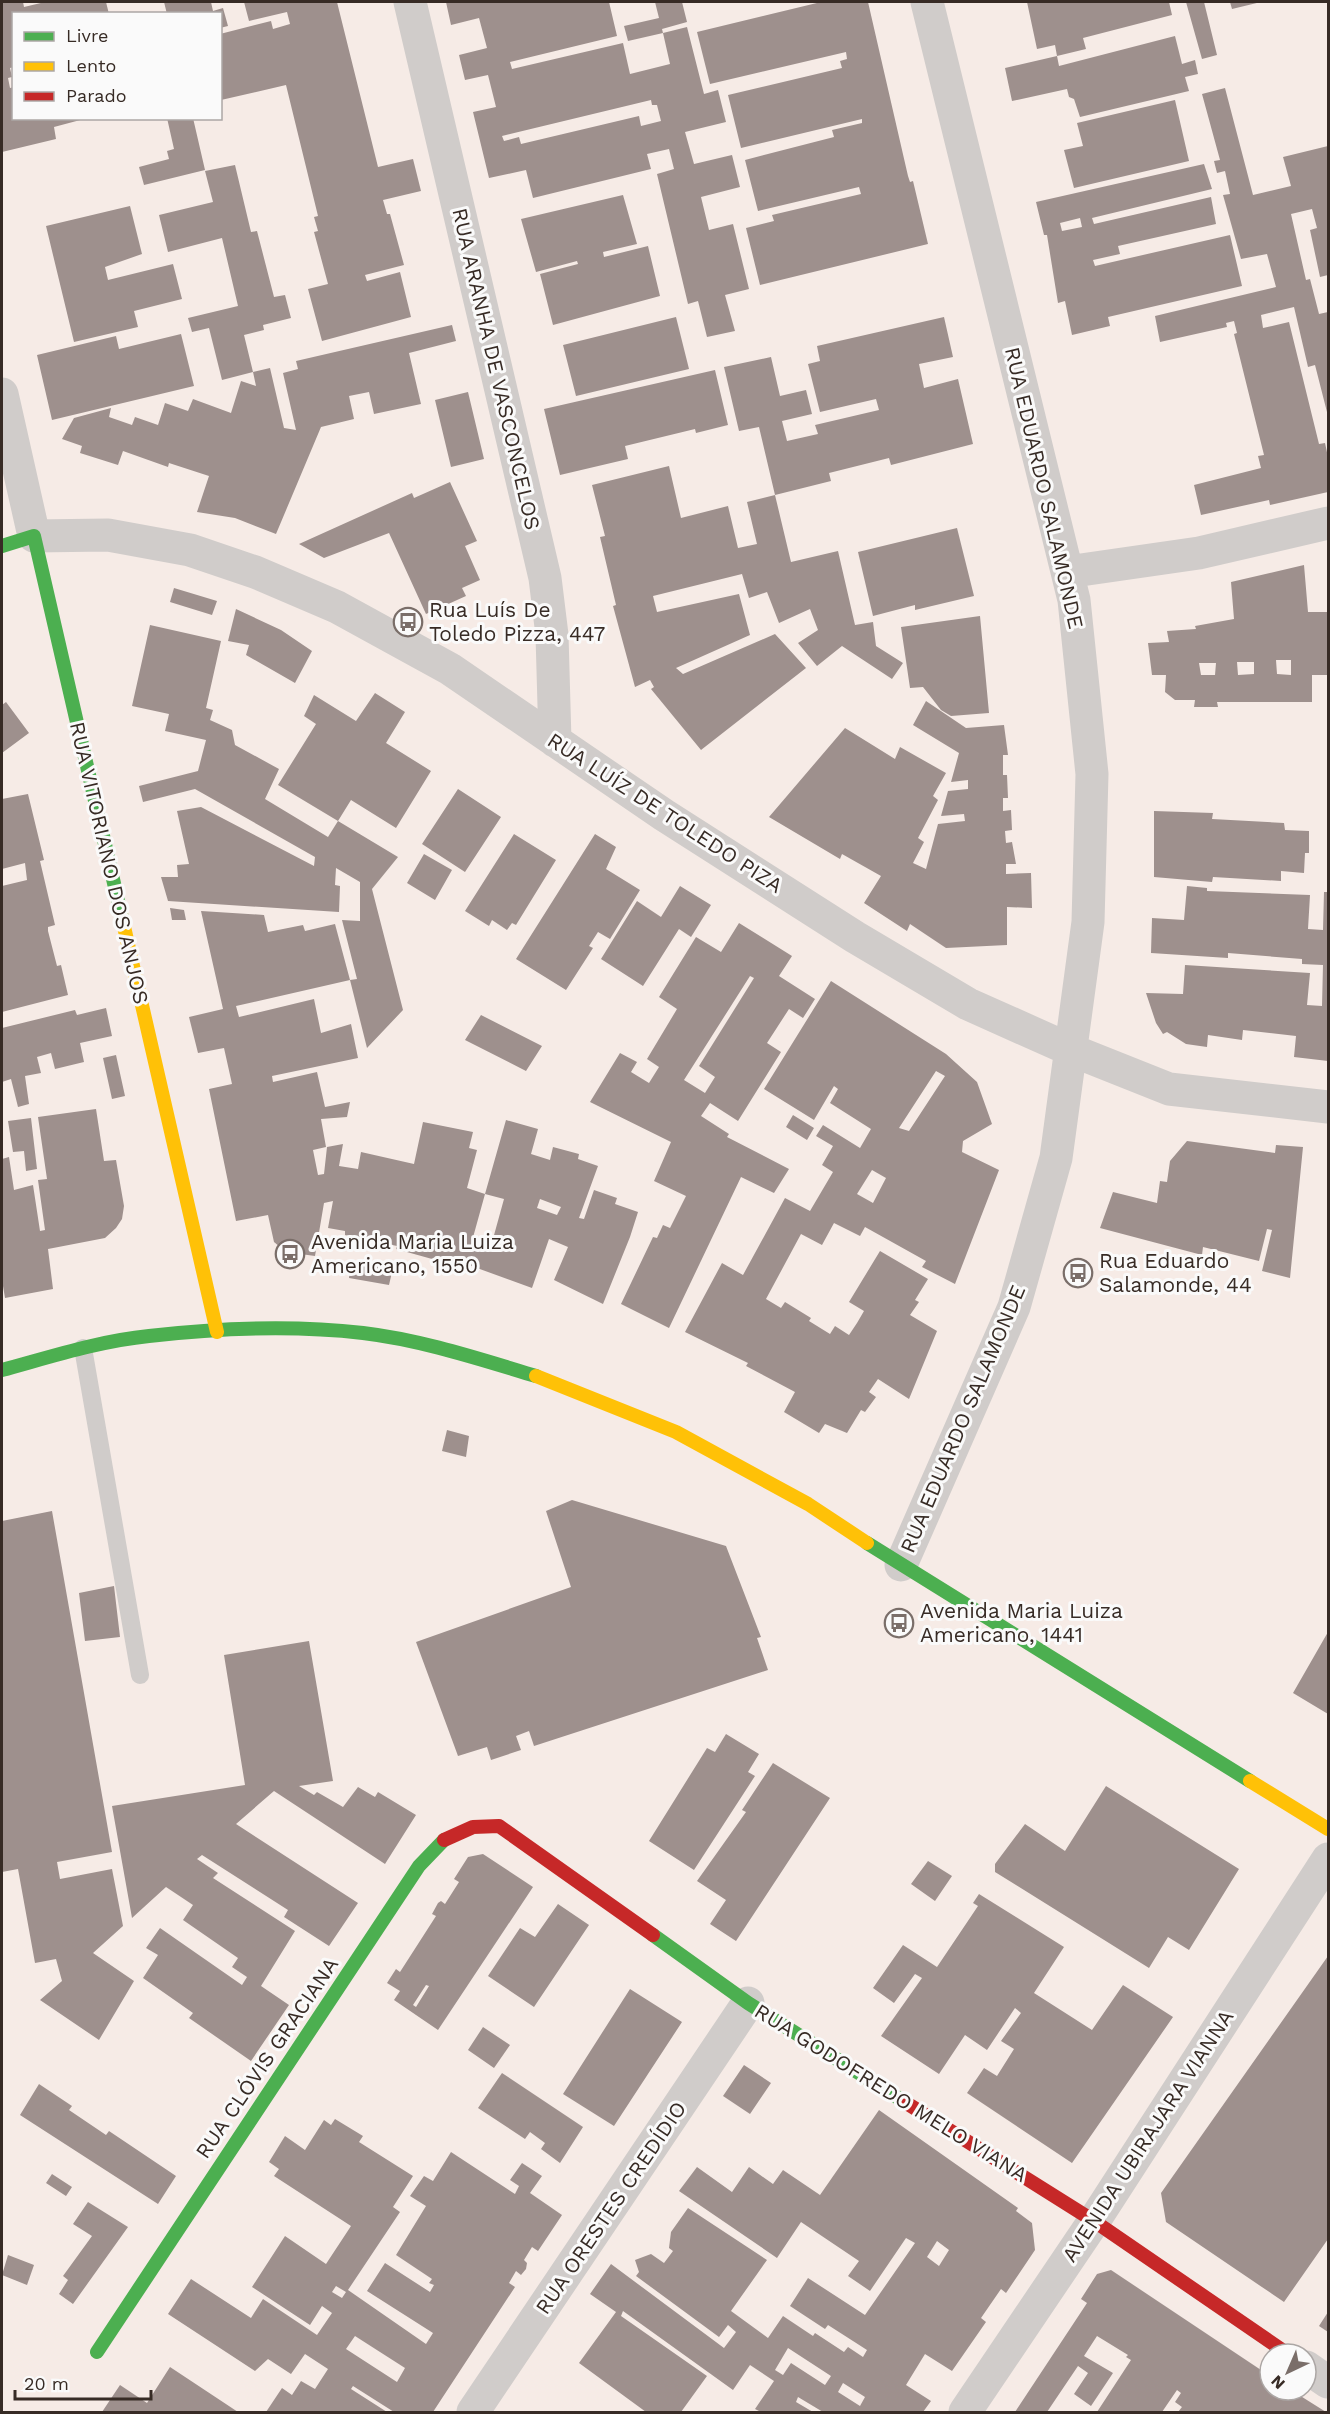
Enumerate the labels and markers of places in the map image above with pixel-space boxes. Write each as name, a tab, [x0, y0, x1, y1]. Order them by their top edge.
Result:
place label: Rua Luís De Toledo Pizza, 447	[429, 597, 606, 646]
bus stop icon: Rua Luís De Toledo Pizza, 447	[392, 606, 424, 638]
place label: Avenida Maria Luiza Americano, 1550	[311, 1229, 514, 1278]
bus stop icon: Avenida Maria Luiza Americano, 1550	[274, 1238, 306, 1270]
place label: Rua Eduardo Salamonde, 44	[1099, 1248, 1252, 1297]
bus stop icon: Rua Eduardo Salamonde, 44	[1062, 1257, 1094, 1289]
place label: Avenida Maria Luiza Americano, 1441	[920, 1598, 1123, 1647]
bus stop icon: Avenida Maria Luiza Americano, 1441	[883, 1607, 915, 1639]

